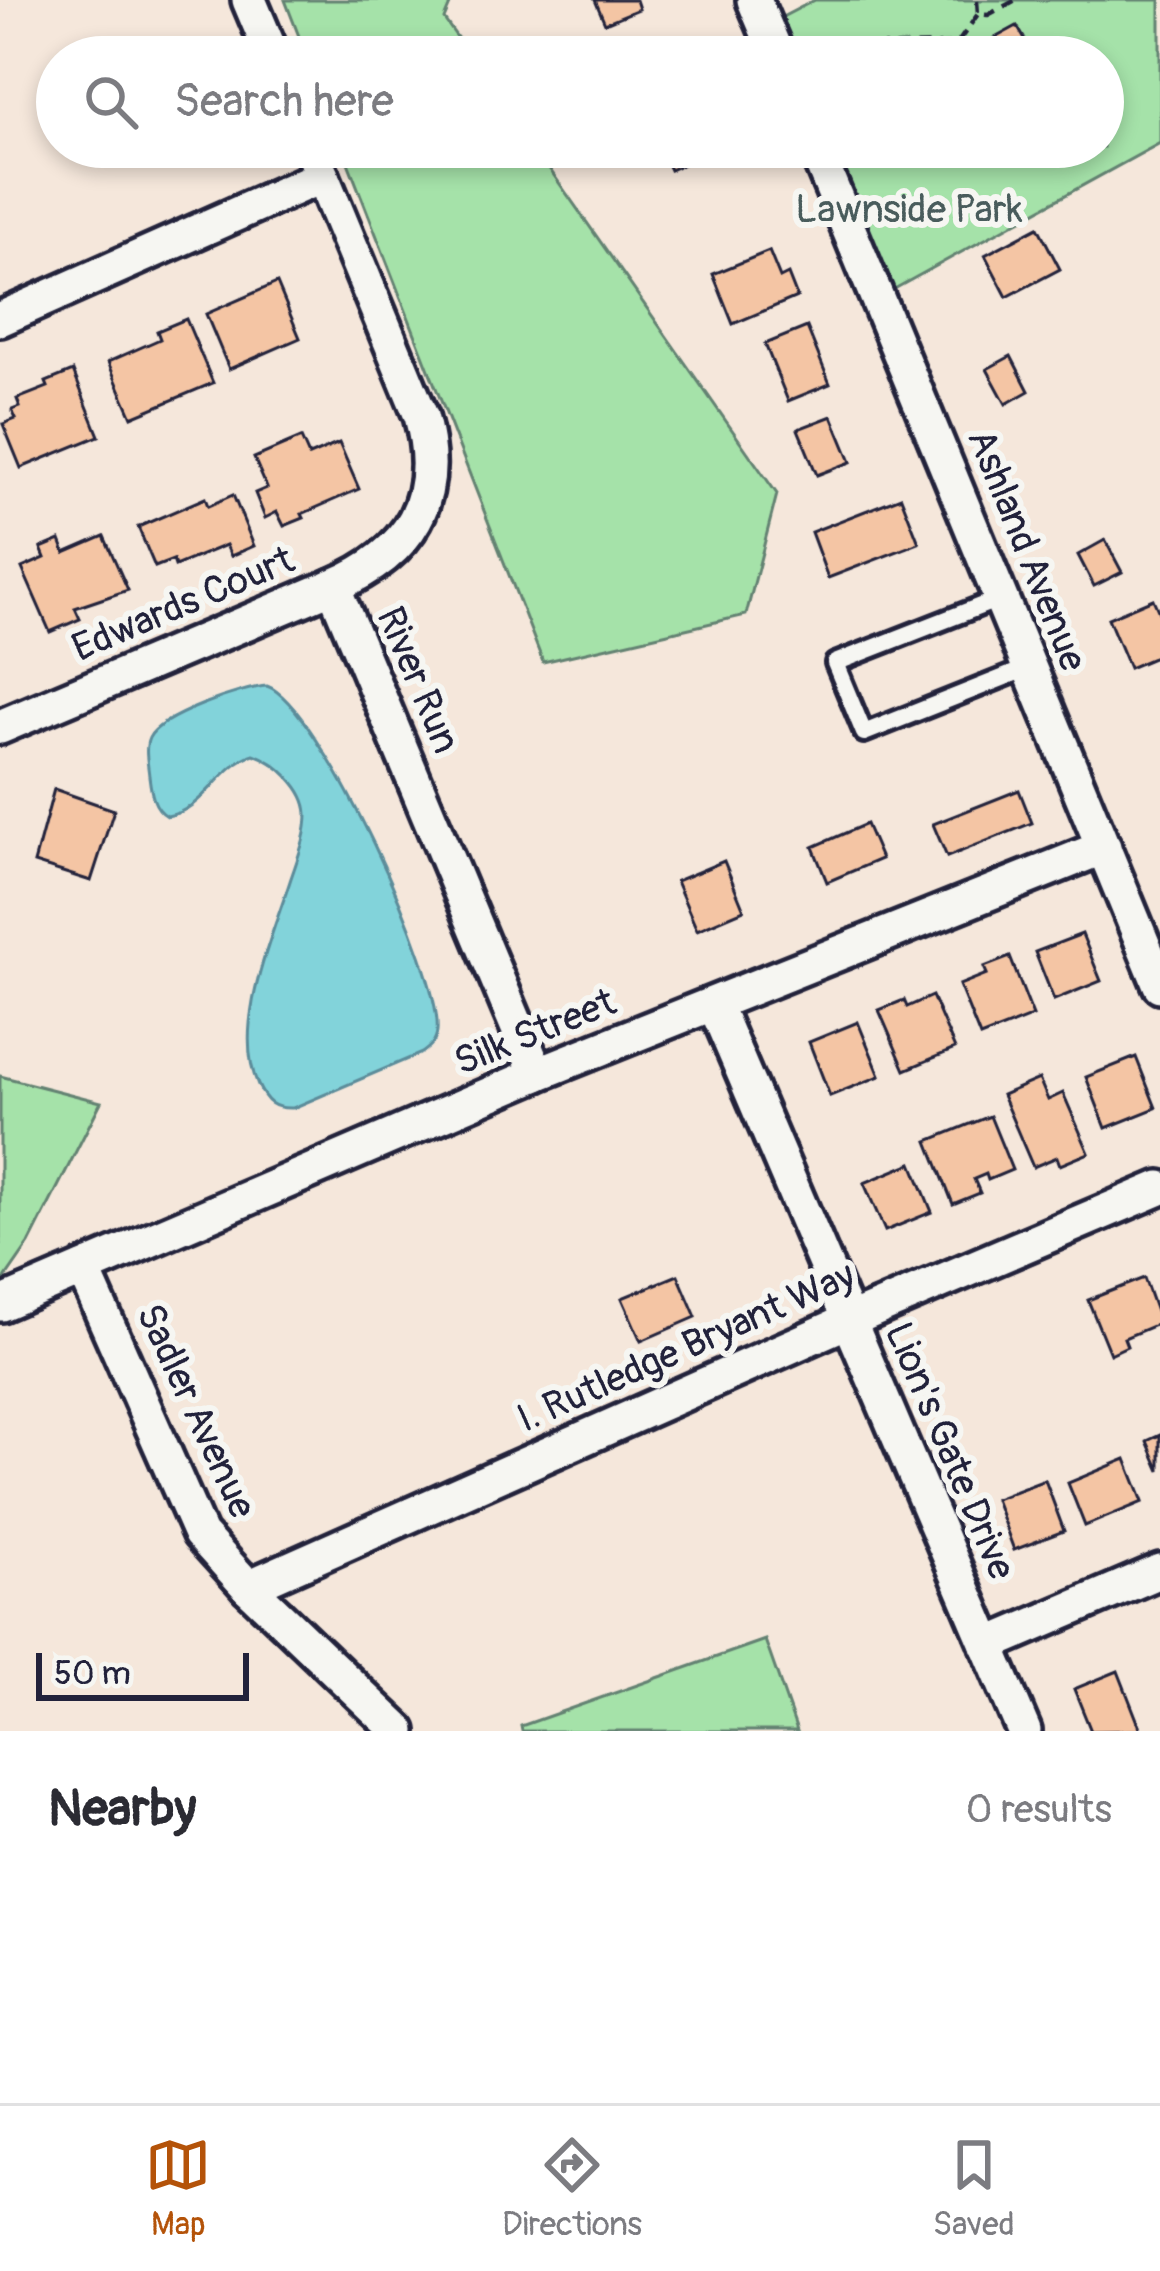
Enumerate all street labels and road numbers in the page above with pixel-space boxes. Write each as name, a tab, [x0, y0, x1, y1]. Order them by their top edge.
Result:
street label: Ashland Avenue	[956, 422, 1098, 678]
street label: Edwards Court	[65, 535, 302, 673]
street label: River Run	[365, 599, 471, 761]
street label: Silk Street	[447, 977, 623, 1086]
street label: I. Rutledge Bryant Way	[510, 1251, 862, 1443]
street label: Sadler Avenue	[125, 1296, 267, 1526]
street label: Lion's Gate Drive	[874, 1315, 1026, 1587]

